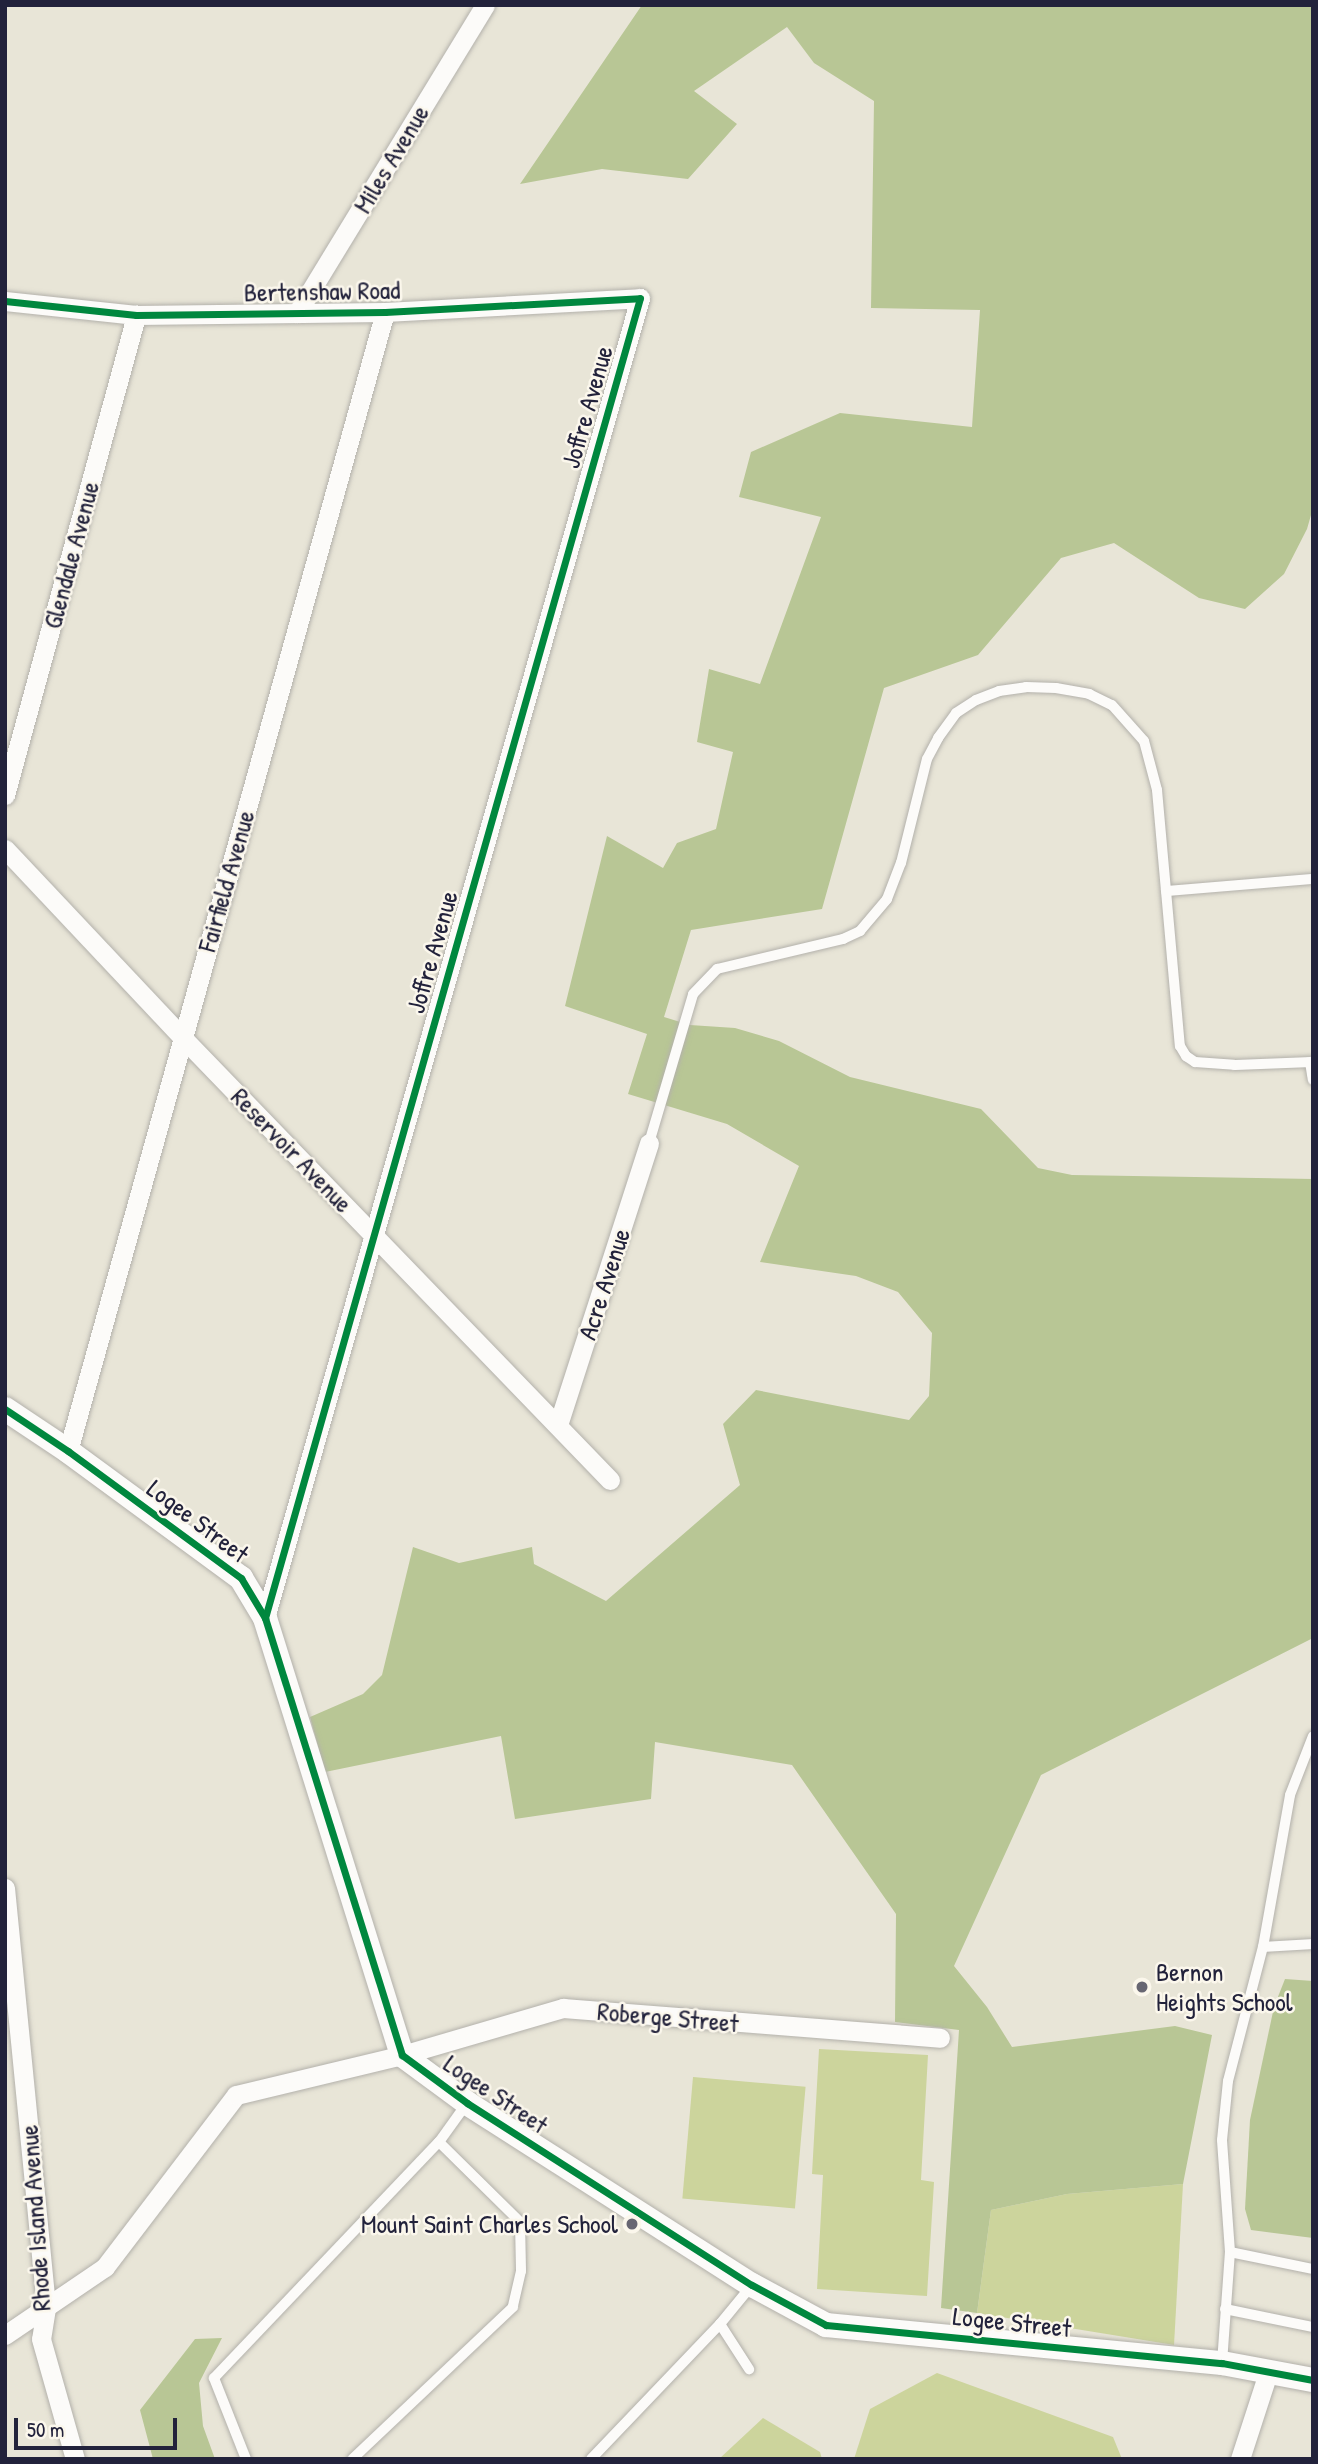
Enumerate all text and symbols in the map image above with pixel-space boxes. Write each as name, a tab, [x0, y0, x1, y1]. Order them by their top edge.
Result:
street label: Miles Avenue	[347, 99, 435, 219]
street label: Bertenshaw Road	[244, 274, 400, 308]
street label: Joffre Avenue	[555, 342, 619, 472]
street label: Glendale Avenue	[36, 478, 106, 632]
street label: Fairfield Avenue	[191, 807, 261, 955]
street label: Joffre Avenue	[400, 887, 464, 1017]
street label: Reservoir Avenue	[225, 1081, 359, 1219]
street label: Acre Avenue	[571, 1224, 637, 1344]
street label: Logee Street	[141, 1473, 255, 1569]
place label: Bernon Heights School	[1156, 1956, 1293, 2018]
marker: Bernon Heights School	[1134, 1979, 1150, 1995]
street label: Roberge Street	[596, 1995, 740, 2039]
street label: Logee Street	[438, 2048, 554, 2140]
street label: Rhode Island Avenue	[13, 2124, 57, 2312]
place label: Mount Saint Charles School	[361, 2208, 618, 2240]
marker: Mount Saint Charles School	[624, 2216, 640, 2232]
street label: Logee Street	[951, 2300, 1073, 2344]
scale bar	[18, 2404, 180, 2448]
text: 50 m	[27, 2415, 64, 2444]

